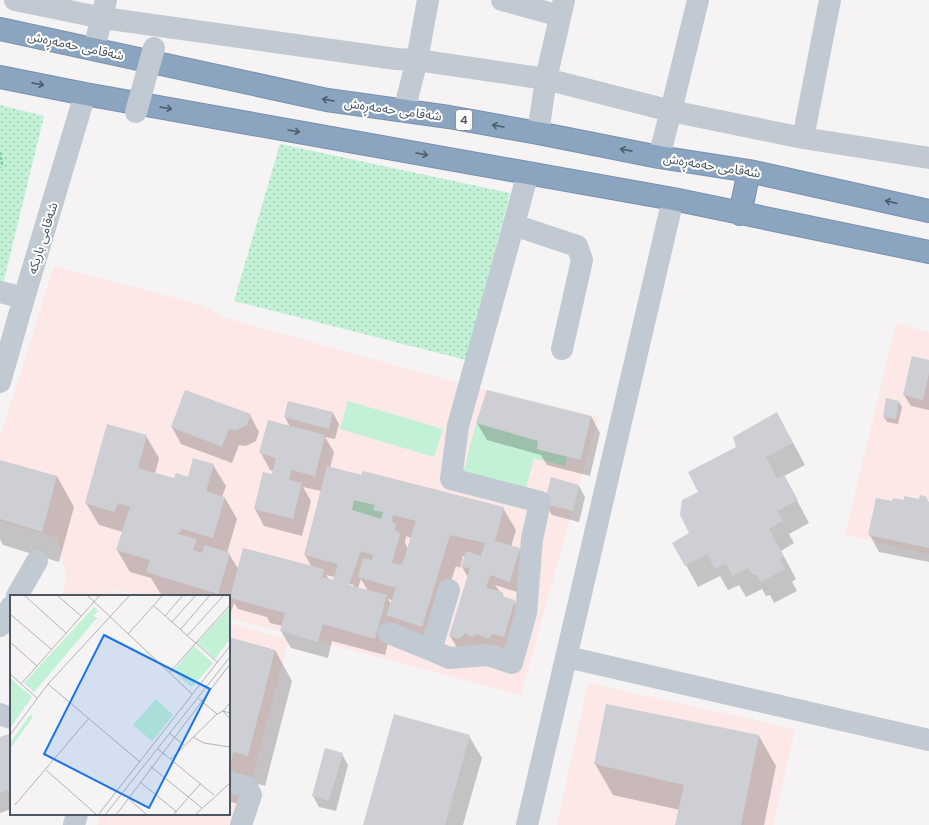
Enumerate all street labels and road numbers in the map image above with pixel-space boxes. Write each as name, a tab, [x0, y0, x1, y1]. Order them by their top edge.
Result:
street label: شەقامی حەمەڕەش	[25, 27, 126, 67]
street label: شەقامی حەمەڕەش	[343, 94, 443, 128]
road number: 4	[456, 110, 472, 130]
street label: شەقامی حەمەڕەش	[662, 149, 762, 184]
street label: شەقامی باریکە	[23, 200, 61, 276]

